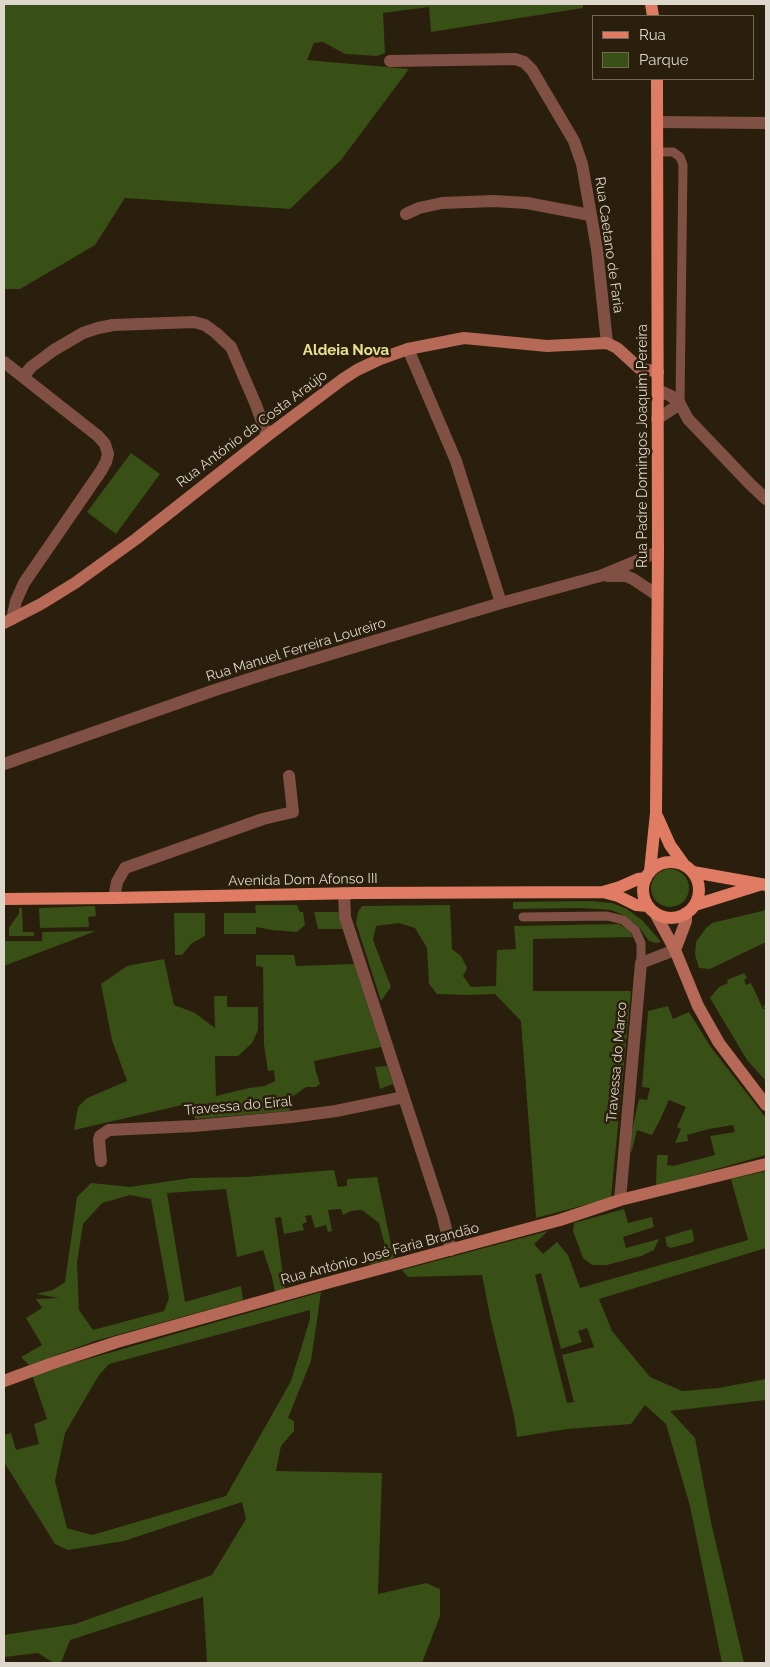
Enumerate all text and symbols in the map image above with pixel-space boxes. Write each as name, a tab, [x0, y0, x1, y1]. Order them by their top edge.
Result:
legend	[592, 15, 755, 80]
text: Rua	[639, 26, 666, 44]
text: Parque	[639, 51, 688, 69]
street label: Rua Caetano de Faria	[591, 176, 627, 314]
street label: Rua Padre Domingos Joaquim Pereira	[635, 324, 651, 568]
district label: Aldeia Nova	[303, 341, 389, 359]
street label: Rua António da Costa Araújo	[173, 367, 331, 491]
street label: Rua Manuel Ferreira Loureiro	[204, 615, 388, 685]
street label: Avenida Dom Afonso III	[228, 870, 378, 890]
street label: Travessa do Marco	[603, 1001, 631, 1123]
street label: Travessa do Eiral	[183, 1093, 293, 1119]
street label: Rua António José Faria Brandão	[279, 1219, 481, 1289]

